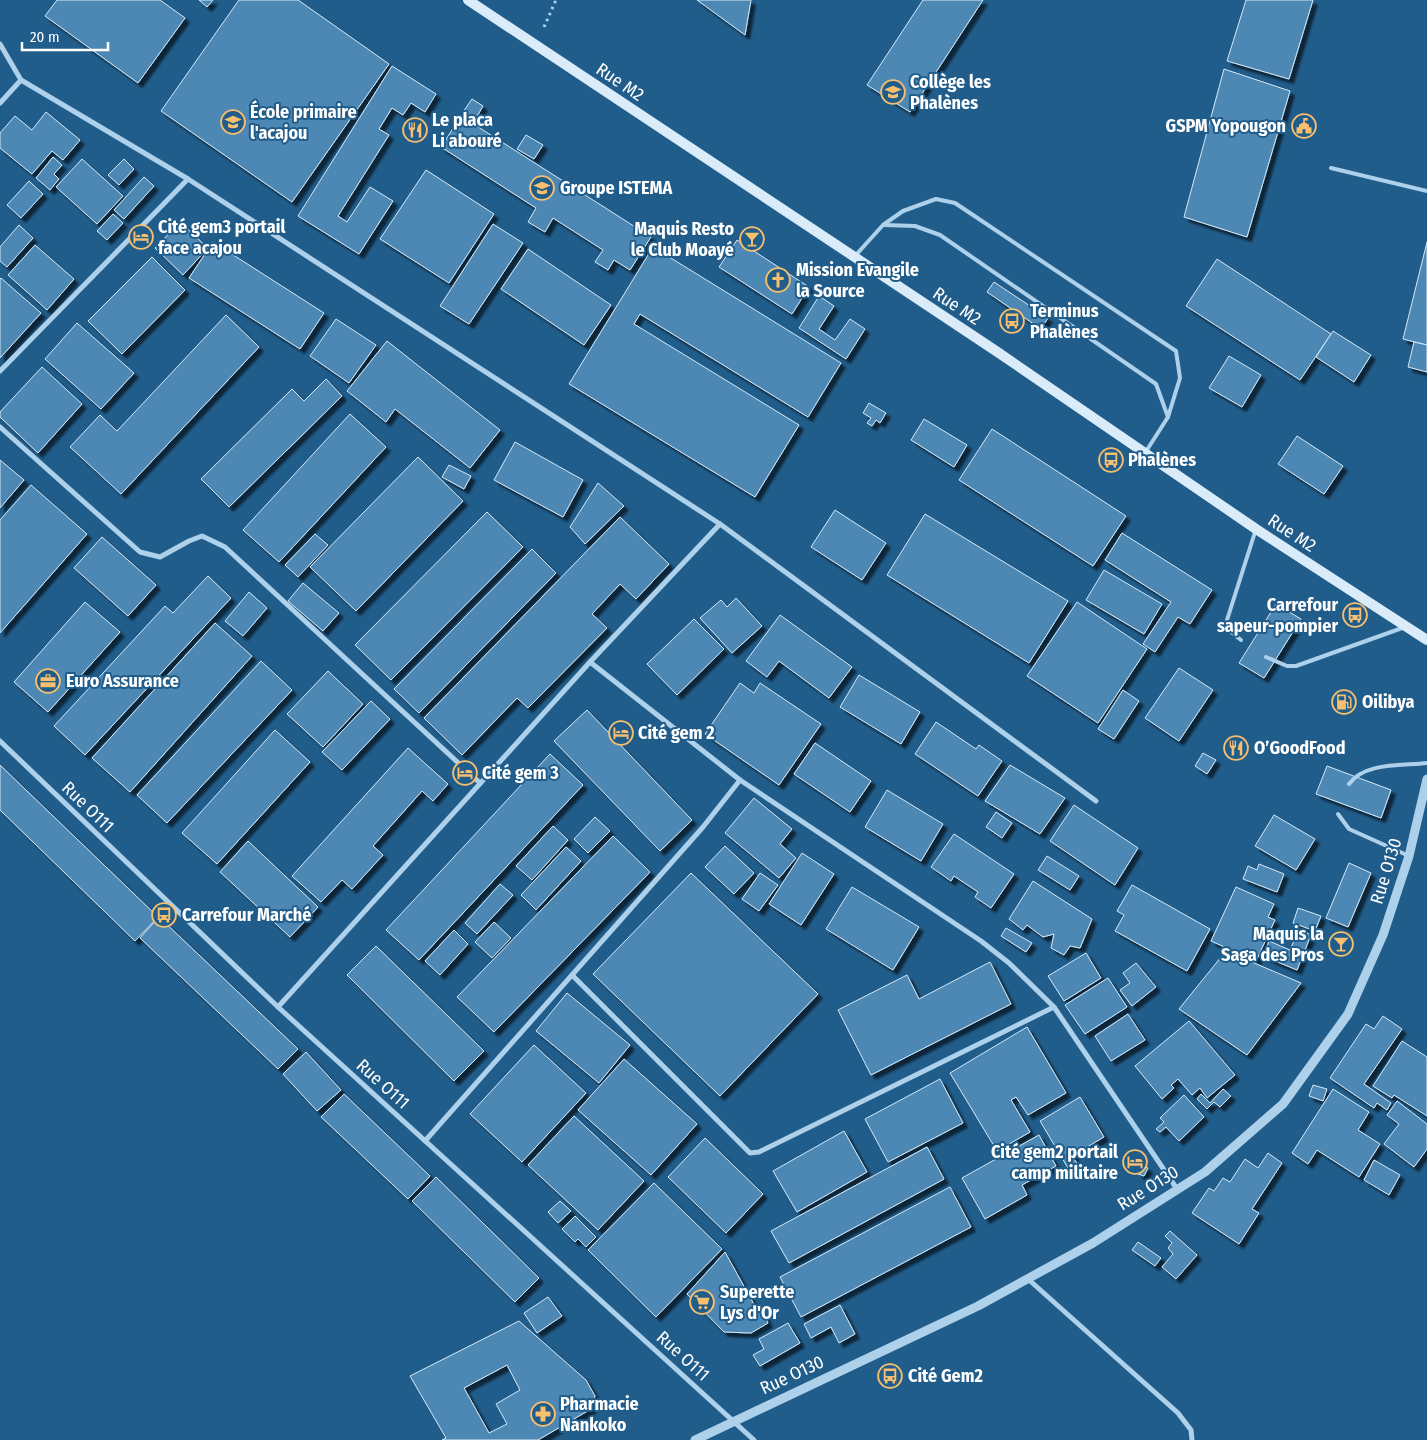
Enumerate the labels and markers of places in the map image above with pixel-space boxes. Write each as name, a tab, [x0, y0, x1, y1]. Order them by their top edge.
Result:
place label: Collège les Phalènes	[910, 71, 991, 114]
school or university icon: Collège les Phalènes	[880, 79, 906, 105]
place label: École primaire l'acajou	[250, 100, 357, 144]
school or university icon: École primaire l'acajou	[220, 109, 246, 135]
place label: Le placa Li abouré	[432, 109, 502, 152]
public building icon: GSPM Yopougon	[1291, 113, 1317, 139]
place label: GSPM Yopougon	[1166, 115, 1286, 137]
restaurant icon: Le placa Li abouré	[402, 117, 428, 143]
school or university icon: Groupe ISTEMA	[529, 175, 555, 201]
place label: Groupe ISTEMA	[560, 177, 672, 199]
place label: Cité gem3 portail face acajou	[158, 216, 285, 259]
place label: Maquis Resto le Club Moayé	[631, 218, 734, 261]
hotel icon: Cité gem3 portail face acajou	[128, 224, 154, 250]
bar icon: Maquis Resto le Club Moayé	[739, 226, 765, 252]
place label: Mission Evangile la Source	[796, 259, 919, 302]
church icon: Mission Evangile la Source	[765, 267, 791, 293]
place label: Terminus Phalènes	[1030, 300, 1099, 343]
bus stop icon: Terminus Phalènes	[999, 308, 1025, 334]
bus stop icon: Phalènes	[1098, 447, 1124, 473]
place label: Phalènes	[1128, 449, 1196, 471]
place label: Carrefour sapeur-pompier	[1217, 594, 1338, 637]
bus stop icon: Carrefour sapeur-pompier	[1342, 602, 1368, 628]
office icon: Euro Assurance	[35, 668, 61, 694]
place label: Euro Assurance	[66, 670, 179, 692]
fuel station icon: Oilibya	[1331, 689, 1357, 715]
place label: Oilibya	[1362, 691, 1414, 713]
hotel icon: Cité gem 2	[608, 720, 634, 746]
place label: Cité gem 2	[638, 722, 714, 744]
restaurant icon: O’GoodFood	[1223, 735, 1249, 761]
place label: O’GoodFood	[1254, 737, 1345, 759]
hotel icon: Cité gem 3	[452, 760, 478, 786]
place label: Cité gem 3	[482, 762, 559, 784]
bus stop icon: Carrefour Marché	[151, 902, 177, 928]
place label: Carrefour Marché	[182, 904, 311, 926]
place label: Maquis la Saga des Pros	[1221, 923, 1324, 966]
bar icon: Maquis la Saga des Pros	[1328, 931, 1354, 957]
place label: Cité gem2 portail camp militaire	[991, 1141, 1118, 1184]
hotel icon: Cité gem2 portail camp militaire	[1122, 1149, 1148, 1175]
place label: Superette Lys d'Or	[720, 1281, 794, 1324]
supermarket icon: Superette Lys d'Or	[689, 1289, 715, 1315]
bus stop icon: Cité Gem2	[877, 1363, 903, 1389]
place label: Cité Gem2	[908, 1365, 983, 1387]
place label: Pharmacie Nankoko	[560, 1393, 639, 1436]
pharmacy icon: Pharmacie Nankoko	[530, 1401, 556, 1427]

